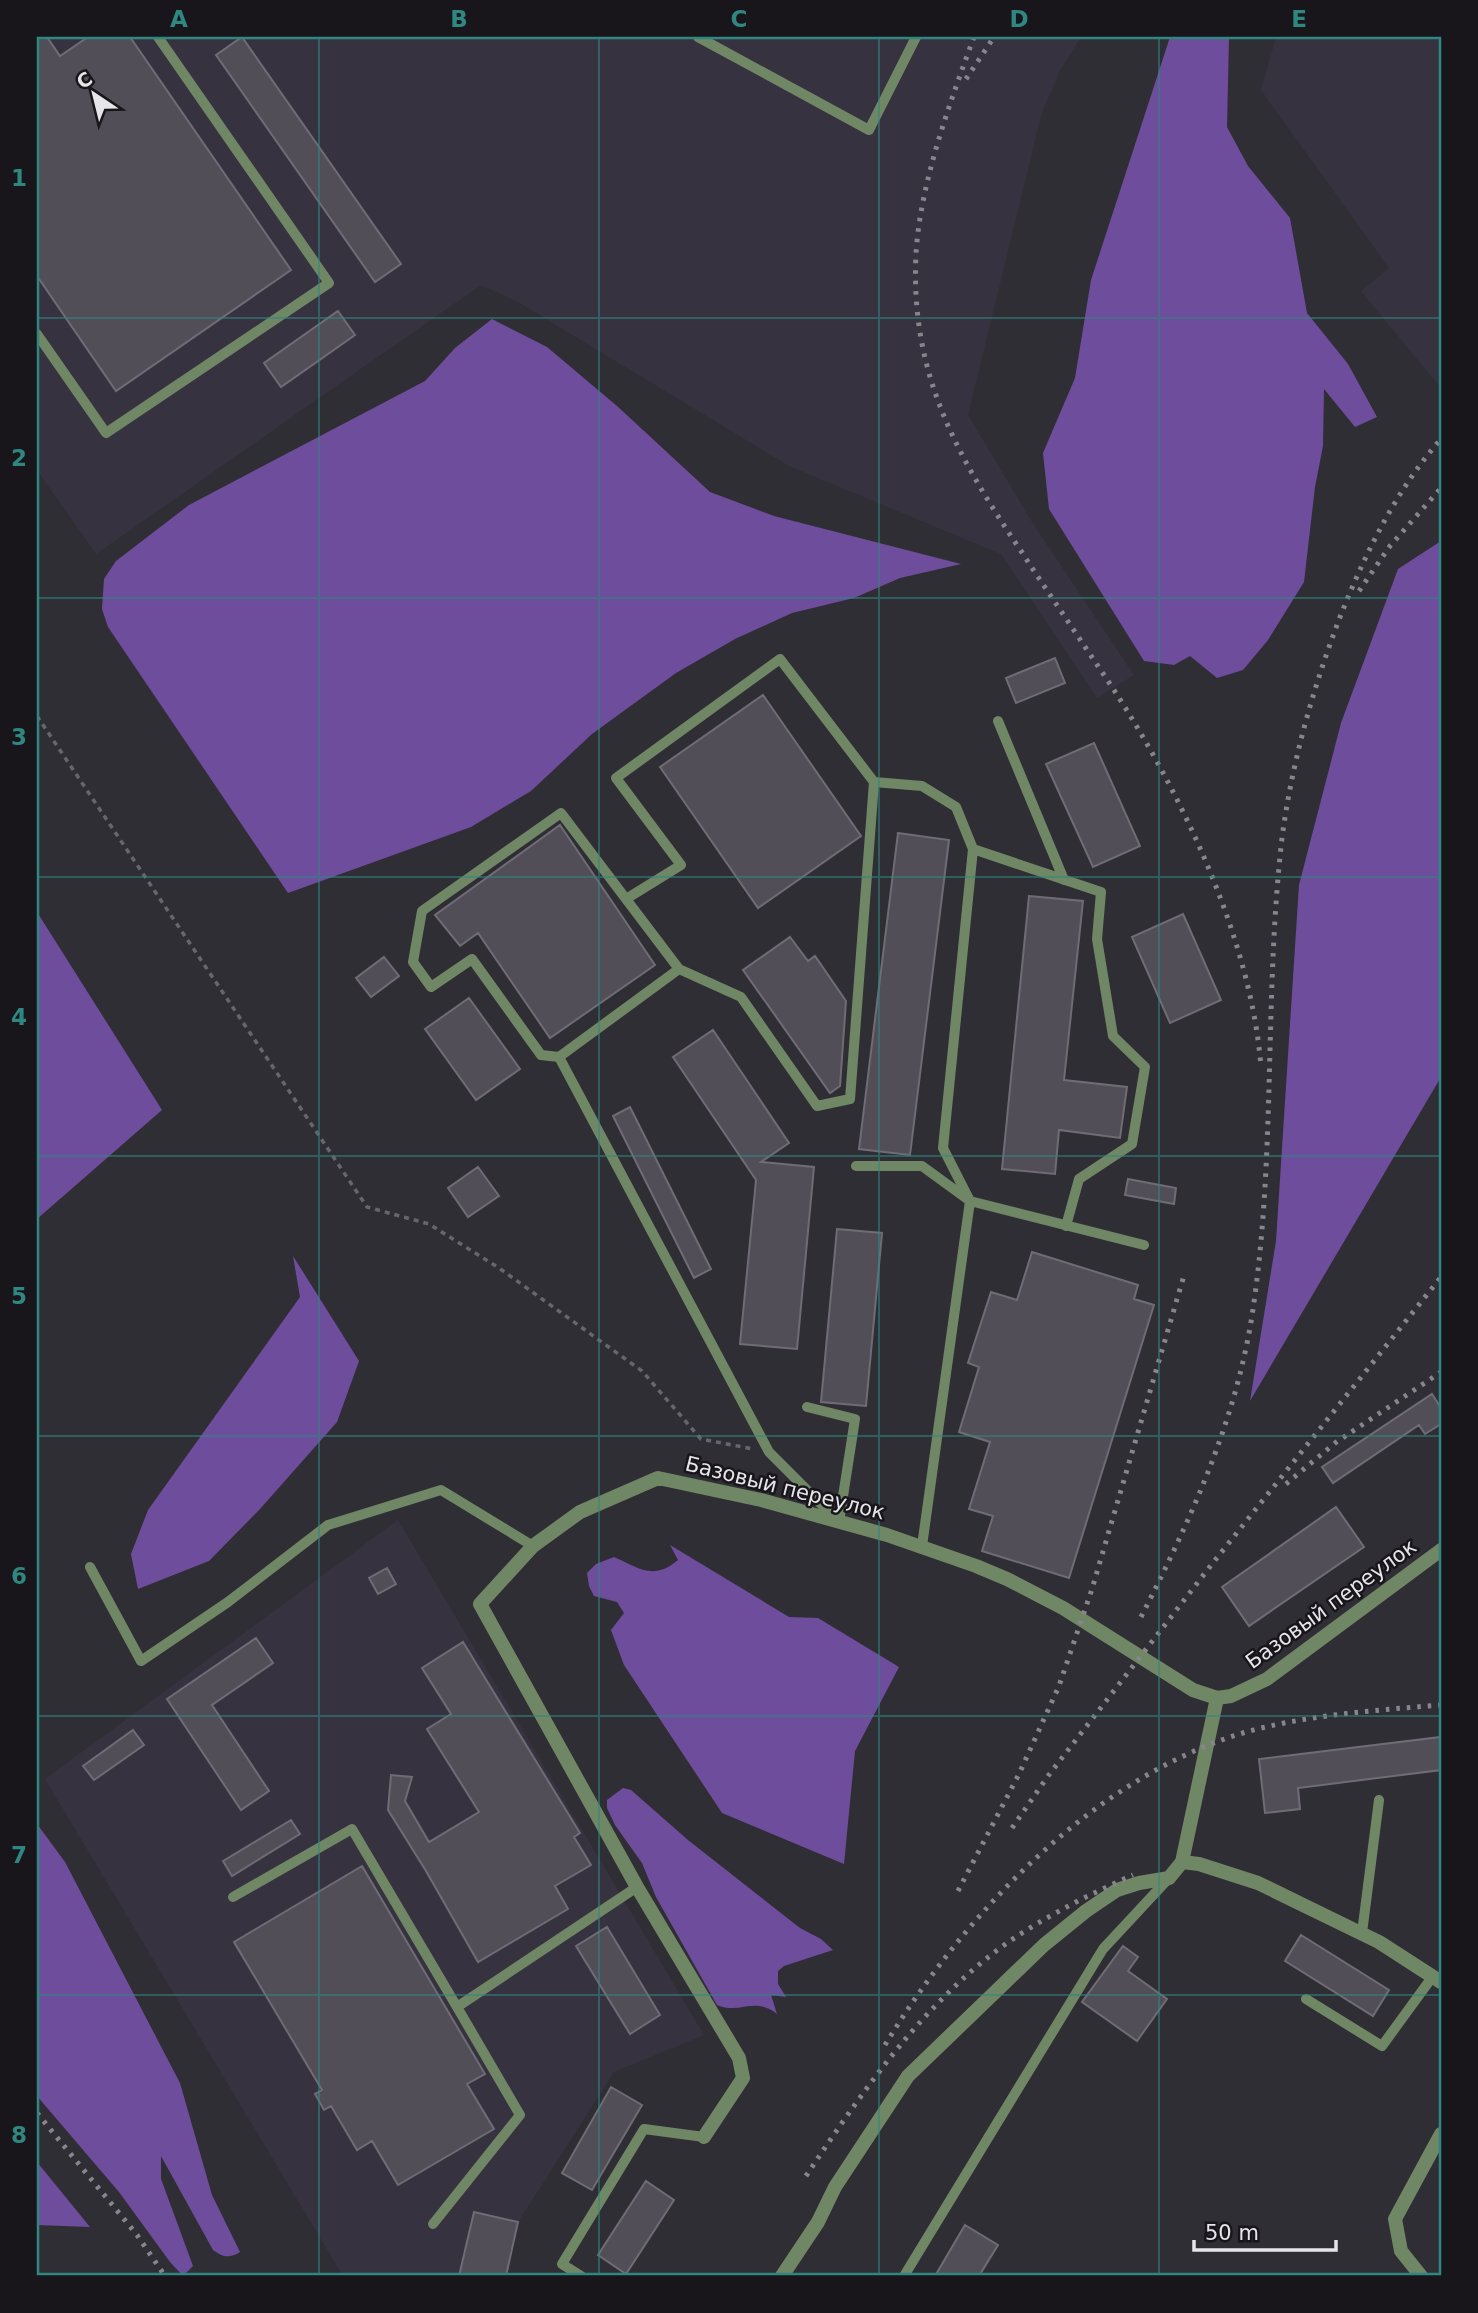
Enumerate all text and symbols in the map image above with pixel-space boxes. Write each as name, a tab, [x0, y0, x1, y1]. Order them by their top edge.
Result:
text: A	[170, 6, 188, 32]
text: B	[450, 6, 468, 32]
text: C	[731, 6, 747, 32]
text: D	[1009, 6, 1029, 32]
text: E	[1291, 6, 1307, 32]
north arrow	[60, 60, 130, 130]
text: С	[72, 67, 96, 93]
text: 1	[11, 165, 27, 191]
text: 2	[11, 445, 27, 471]
text: 3	[11, 724, 27, 750]
text: 4	[11, 1004, 27, 1030]
text: 5	[11, 1283, 27, 1309]
street label: Базовый переулок	[683, 1452, 887, 1524]
street label: Базовый переулок	[1241, 1534, 1421, 1674]
text: 6	[11, 1563, 27, 1589]
text: 7	[11, 1842, 27, 1868]
text: 8	[11, 2122, 27, 2148]
scale bar	[1194, 2208, 1336, 2252]
text: 50 m	[1205, 2221, 1259, 2245]

